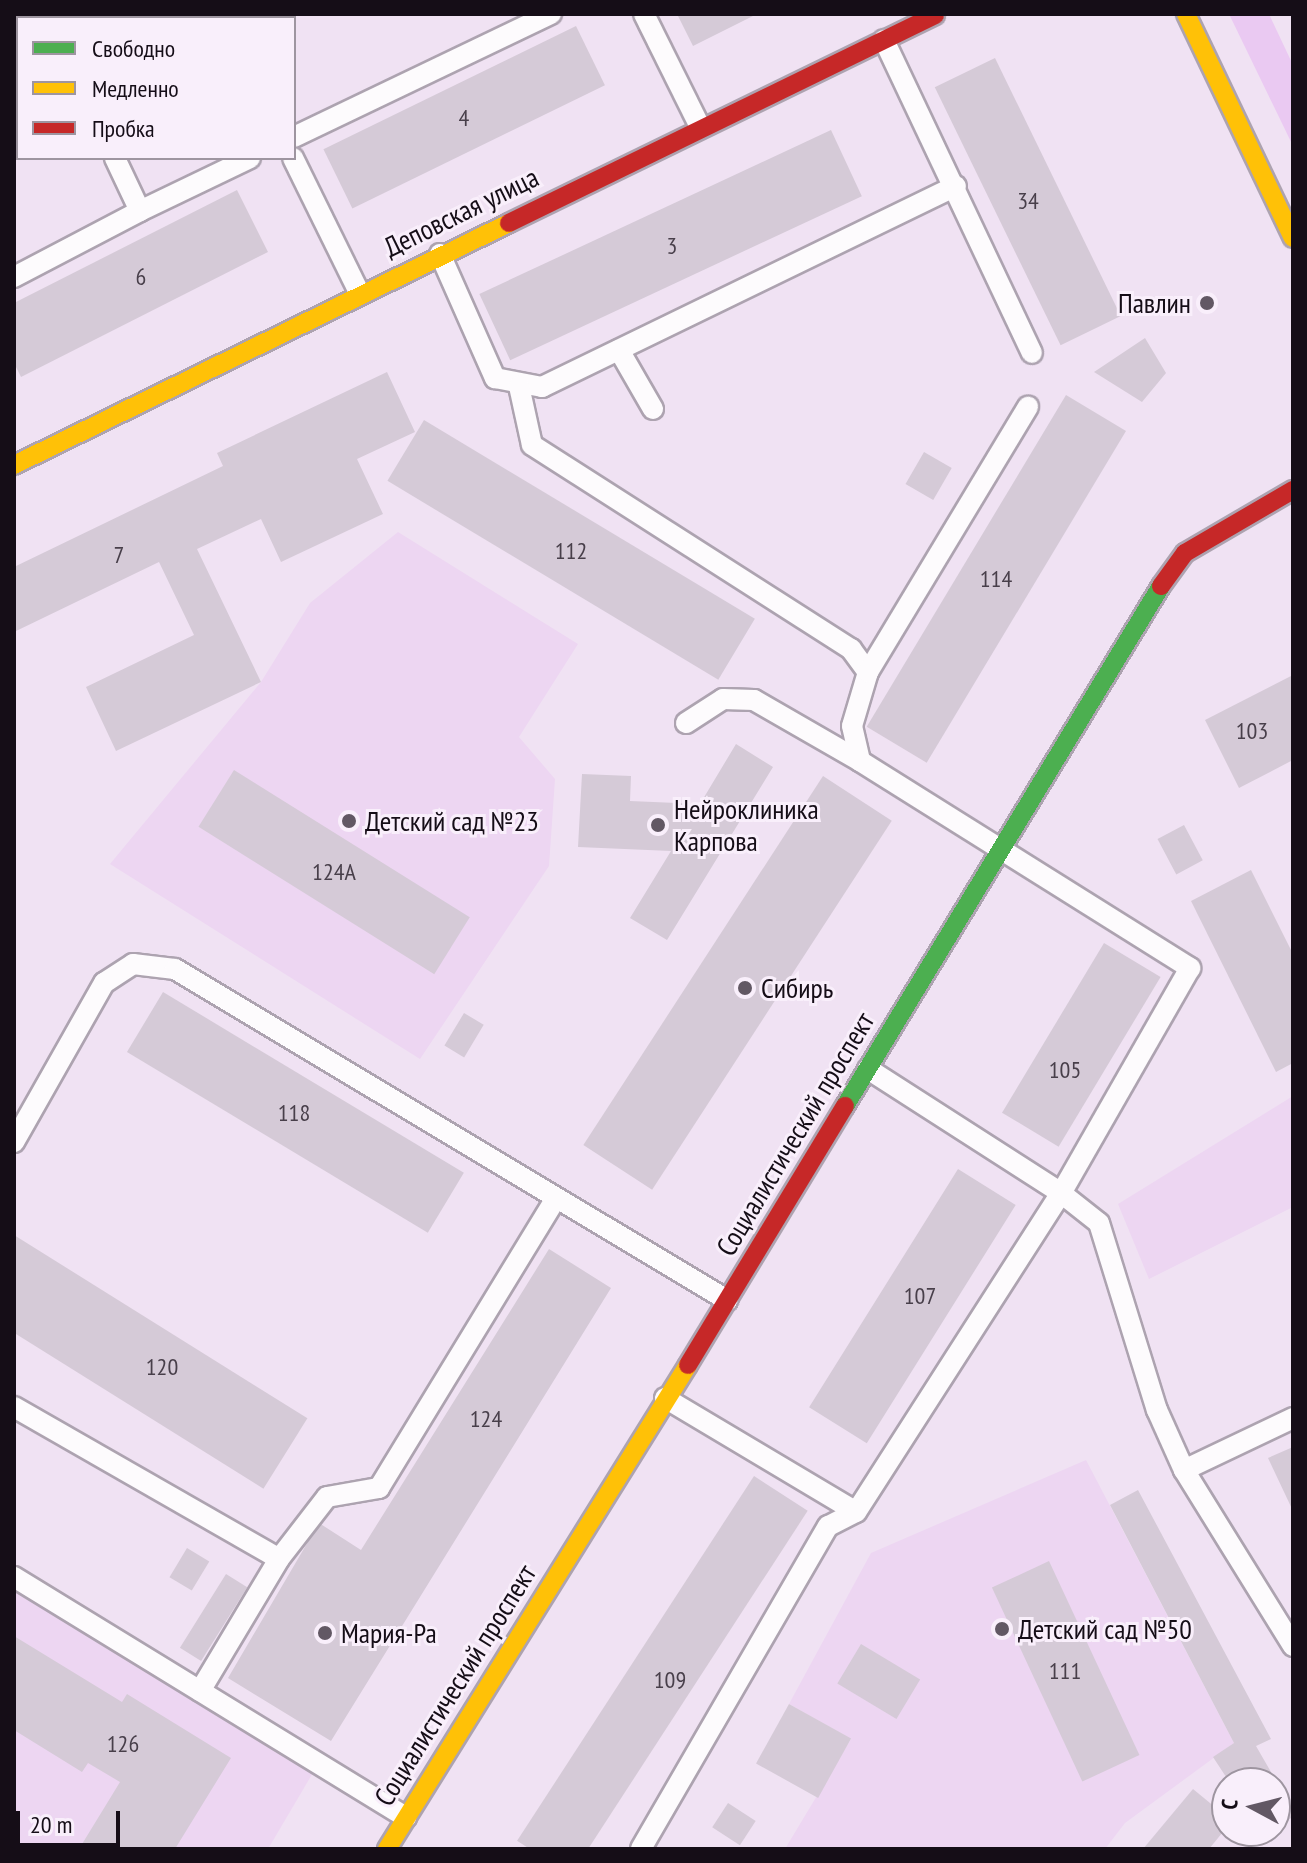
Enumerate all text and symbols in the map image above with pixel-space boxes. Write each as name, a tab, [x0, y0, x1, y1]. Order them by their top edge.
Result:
legend	[16, 16, 296, 160]
text: Свободно	[92, 33, 175, 64]
text: Медленно	[92, 73, 179, 104]
house number: 4	[459, 104, 469, 132]
text: Пробка	[92, 113, 155, 144]
street label: Деповская улица	[378, 160, 544, 264]
house number: 34	[1017, 187, 1039, 215]
house number: 3	[667, 232, 677, 260]
house number: 6	[136, 263, 146, 291]
place label: Павлин	[1118, 286, 1191, 320]
marker: Павлин	[1198, 294, 1216, 312]
house number: 112	[555, 537, 587, 565]
house number: 7	[114, 541, 124, 569]
house number: 114	[980, 565, 1012, 593]
house number: 103	[1236, 717, 1268, 745]
place label: Нейроклиника Карпова	[674, 792, 819, 858]
place label: Детский сад №23	[365, 804, 539, 838]
marker: Детский сад №23	[340, 812, 358, 830]
marker: Нейроклиника Карпова	[649, 816, 667, 834]
house number: 124А	[312, 858, 356, 886]
place label: Сибирь	[761, 971, 833, 1005]
marker: Сибирь	[736, 979, 754, 997]
street label: Социалистический проспект	[709, 1006, 881, 1262]
house number: 105	[1049, 1056, 1081, 1084]
house number: 118	[278, 1099, 310, 1127]
house number: 107	[904, 1282, 936, 1310]
house number: 120	[146, 1353, 178, 1381]
house number: 124	[470, 1405, 502, 1433]
street label: Социалистический проспект	[367, 1558, 543, 1812]
place label: Детский сад №50	[1018, 1612, 1192, 1646]
place label: Мария-Ра	[341, 1616, 437, 1650]
marker: Детский сад №50	[993, 1620, 1011, 1638]
marker: Мария-Ра	[316, 1624, 334, 1642]
house number: 111	[1049, 1657, 1081, 1685]
house number: 109	[654, 1666, 686, 1694]
house number: 126	[107, 1730, 139, 1758]
north arrow	[1211, 1767, 1291, 1847]
scale bar	[20, 1795, 124, 1845]
text: С	[1215, 1798, 1244, 1811]
text: 20 m	[30, 1809, 72, 1840]

